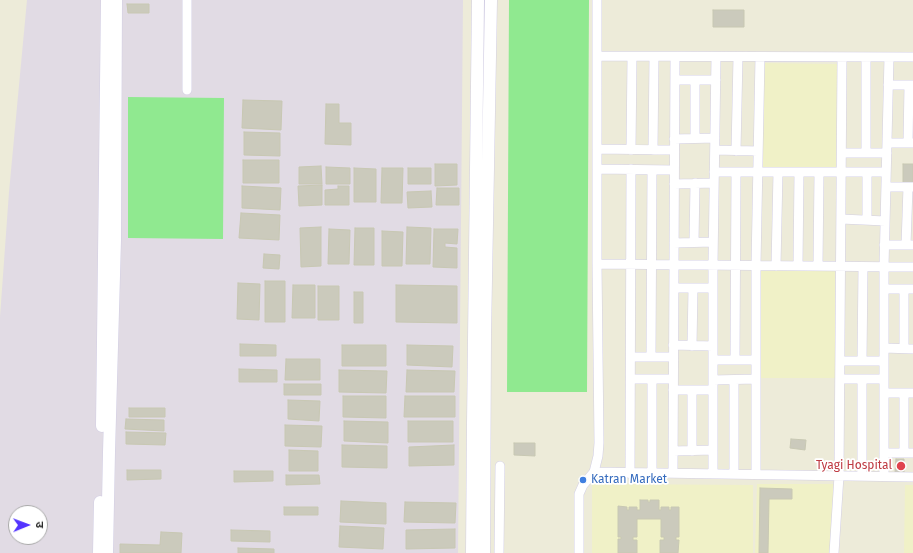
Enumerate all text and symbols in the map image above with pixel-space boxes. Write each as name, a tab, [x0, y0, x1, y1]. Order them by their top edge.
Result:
place label: Tyagi Hospital	[816, 459, 892, 473]
marker: Tyagi Hospital	[895, 460, 907, 472]
place label: Katran Market	[591, 473, 667, 487]
marker: Katran Market	[578, 475, 588, 485]
north arrow	[8, 505, 48, 545]
text: उ	[33, 521, 46, 528]

